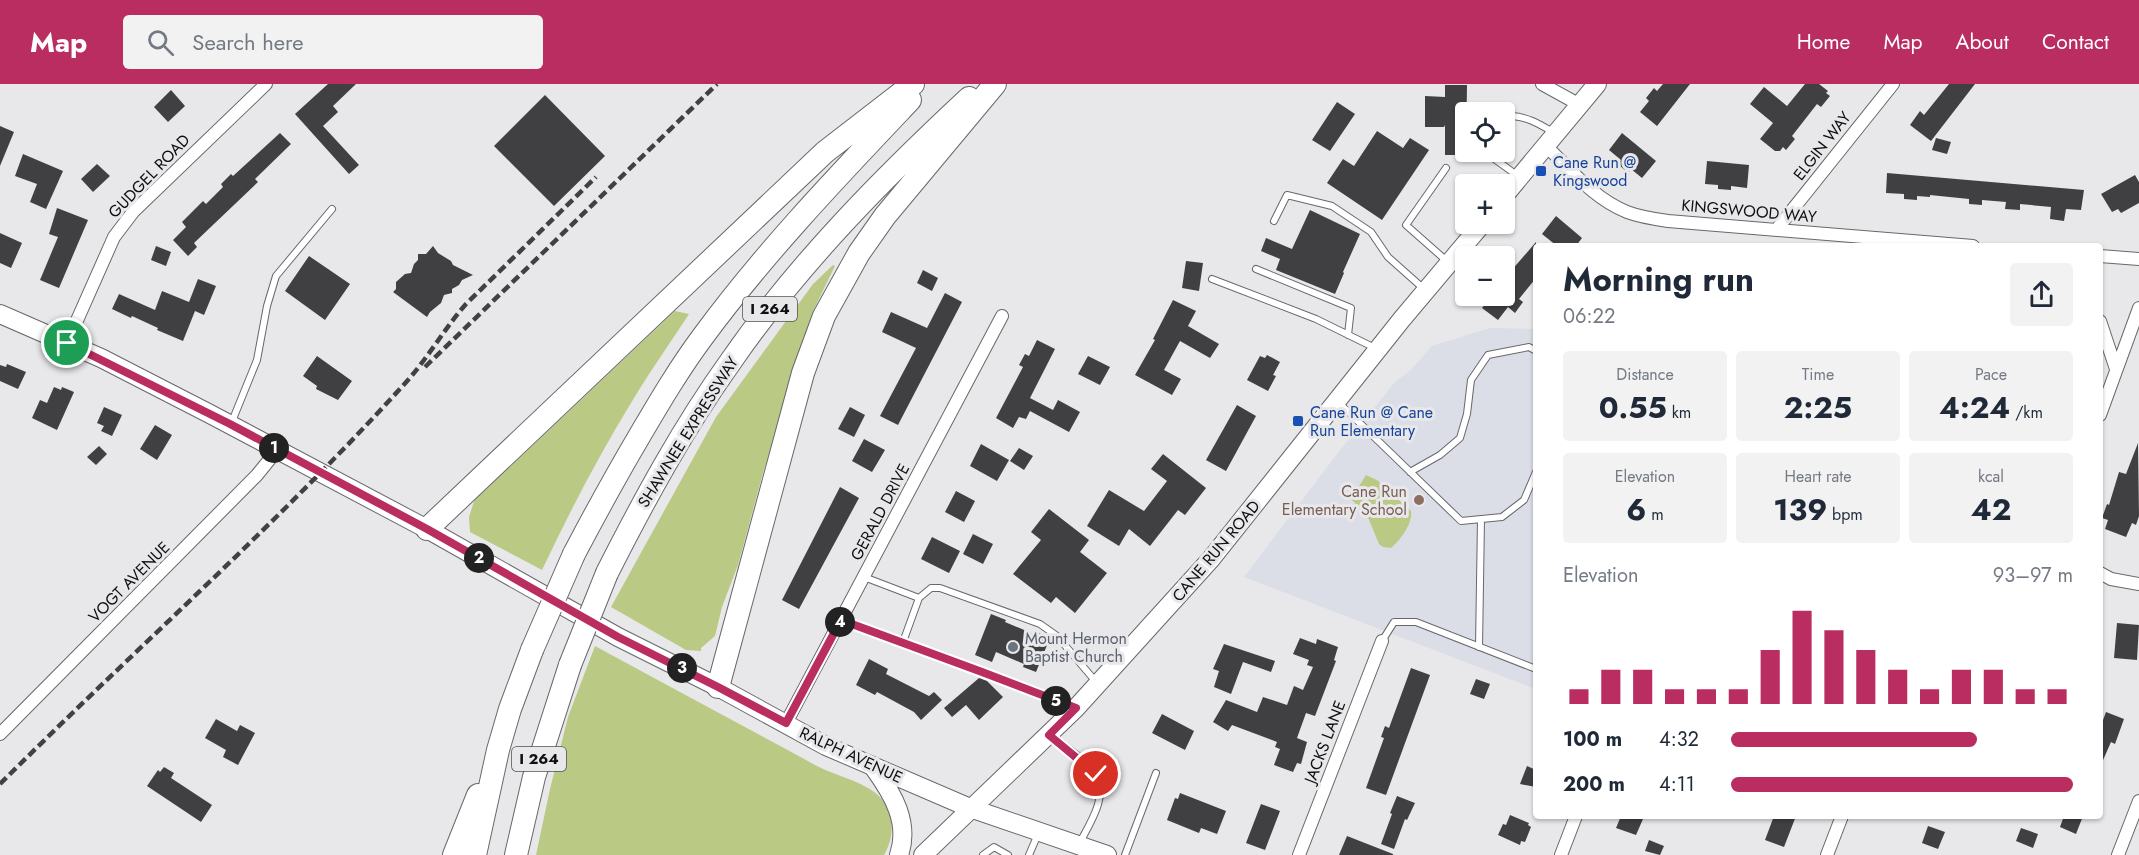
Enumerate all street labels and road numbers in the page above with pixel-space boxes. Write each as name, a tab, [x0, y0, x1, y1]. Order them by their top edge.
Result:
street label: ELGIN WAY	[1788, 107, 1856, 185]
street label: GUDGEL ROAD	[103, 129, 195, 223]
street label: KINGSWOOD WAY	[1680, 194, 1818, 228]
road number: I 264	[743, 297, 797, 321]
street label: SHAWNEE EXPRESSWAY	[632, 352, 744, 512]
street label: GERALD DRIVE	[845, 459, 915, 565]
street label: CANE RUN ROAD	[1167, 495, 1265, 607]
street label: VOGT AVENUE	[83, 536, 175, 628]
street label: JACKS LANE	[1298, 697, 1351, 789]
street label: RALPH AVENUE	[796, 721, 906, 789]
road number: I 264	[512, 747, 566, 771]

